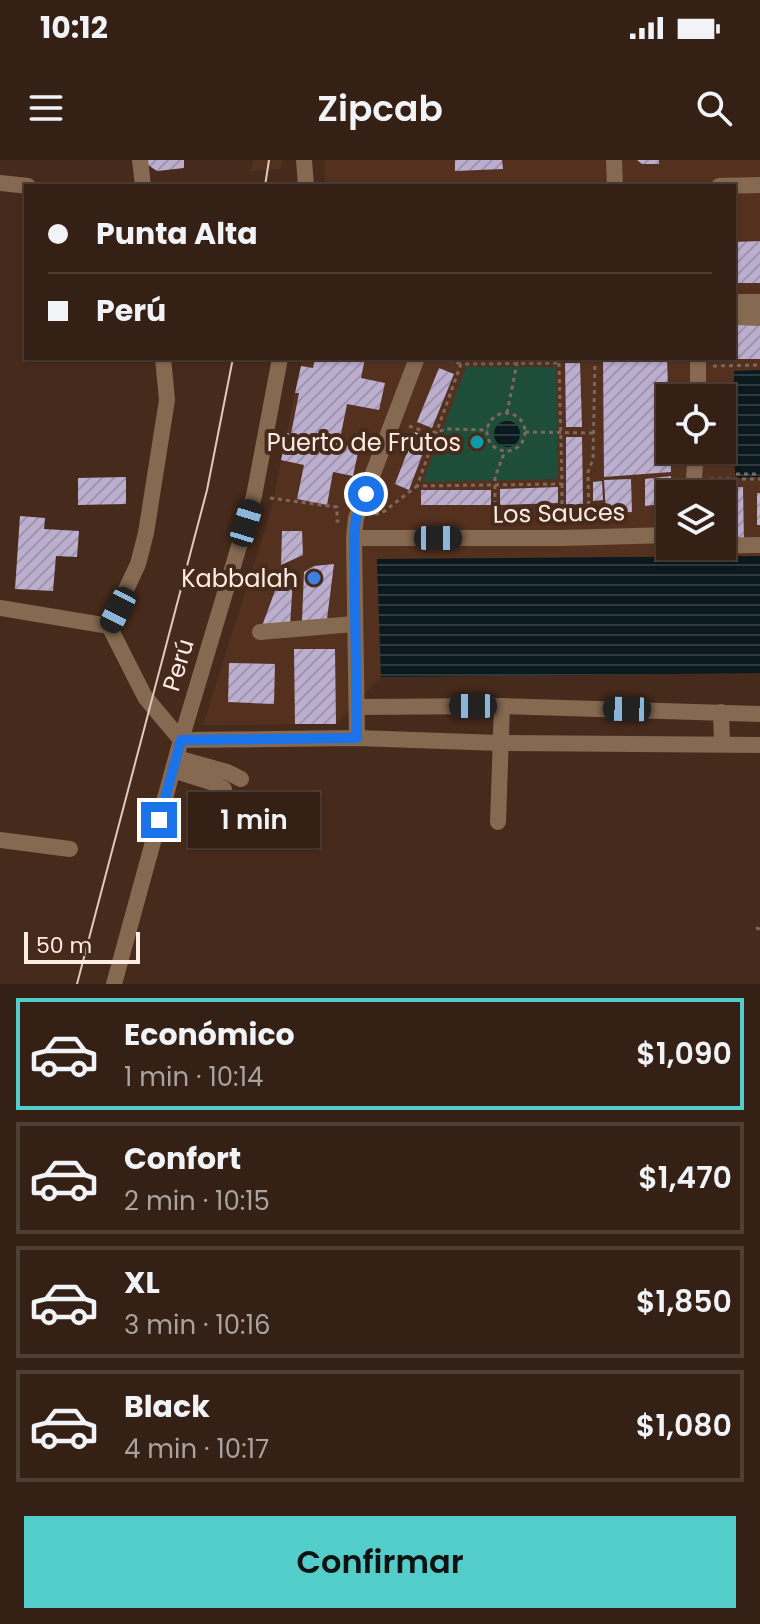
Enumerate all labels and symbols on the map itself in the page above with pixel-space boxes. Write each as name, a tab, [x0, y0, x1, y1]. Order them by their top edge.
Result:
place label: Puerto de Frutos	[267, 426, 461, 459]
marker: Puerto de Frutos	[468, 433, 486, 451]
route start	[348, 476, 384, 512]
street label: Los Sauces	[493, 495, 625, 531]
car	[228, 497, 264, 549]
car	[414, 526, 462, 550]
place label: Kabbalah	[181, 562, 298, 595]
marker: Kabbalah	[305, 569, 323, 587]
car	[96, 583, 140, 637]
street label: Perú	[154, 635, 202, 695]
car	[449, 694, 497, 718]
car	[603, 697, 651, 721]
callout: 1 min	[187, 792, 319, 848]
route end	[141, 802, 177, 838]
scale bar	[24, 928, 140, 964]

